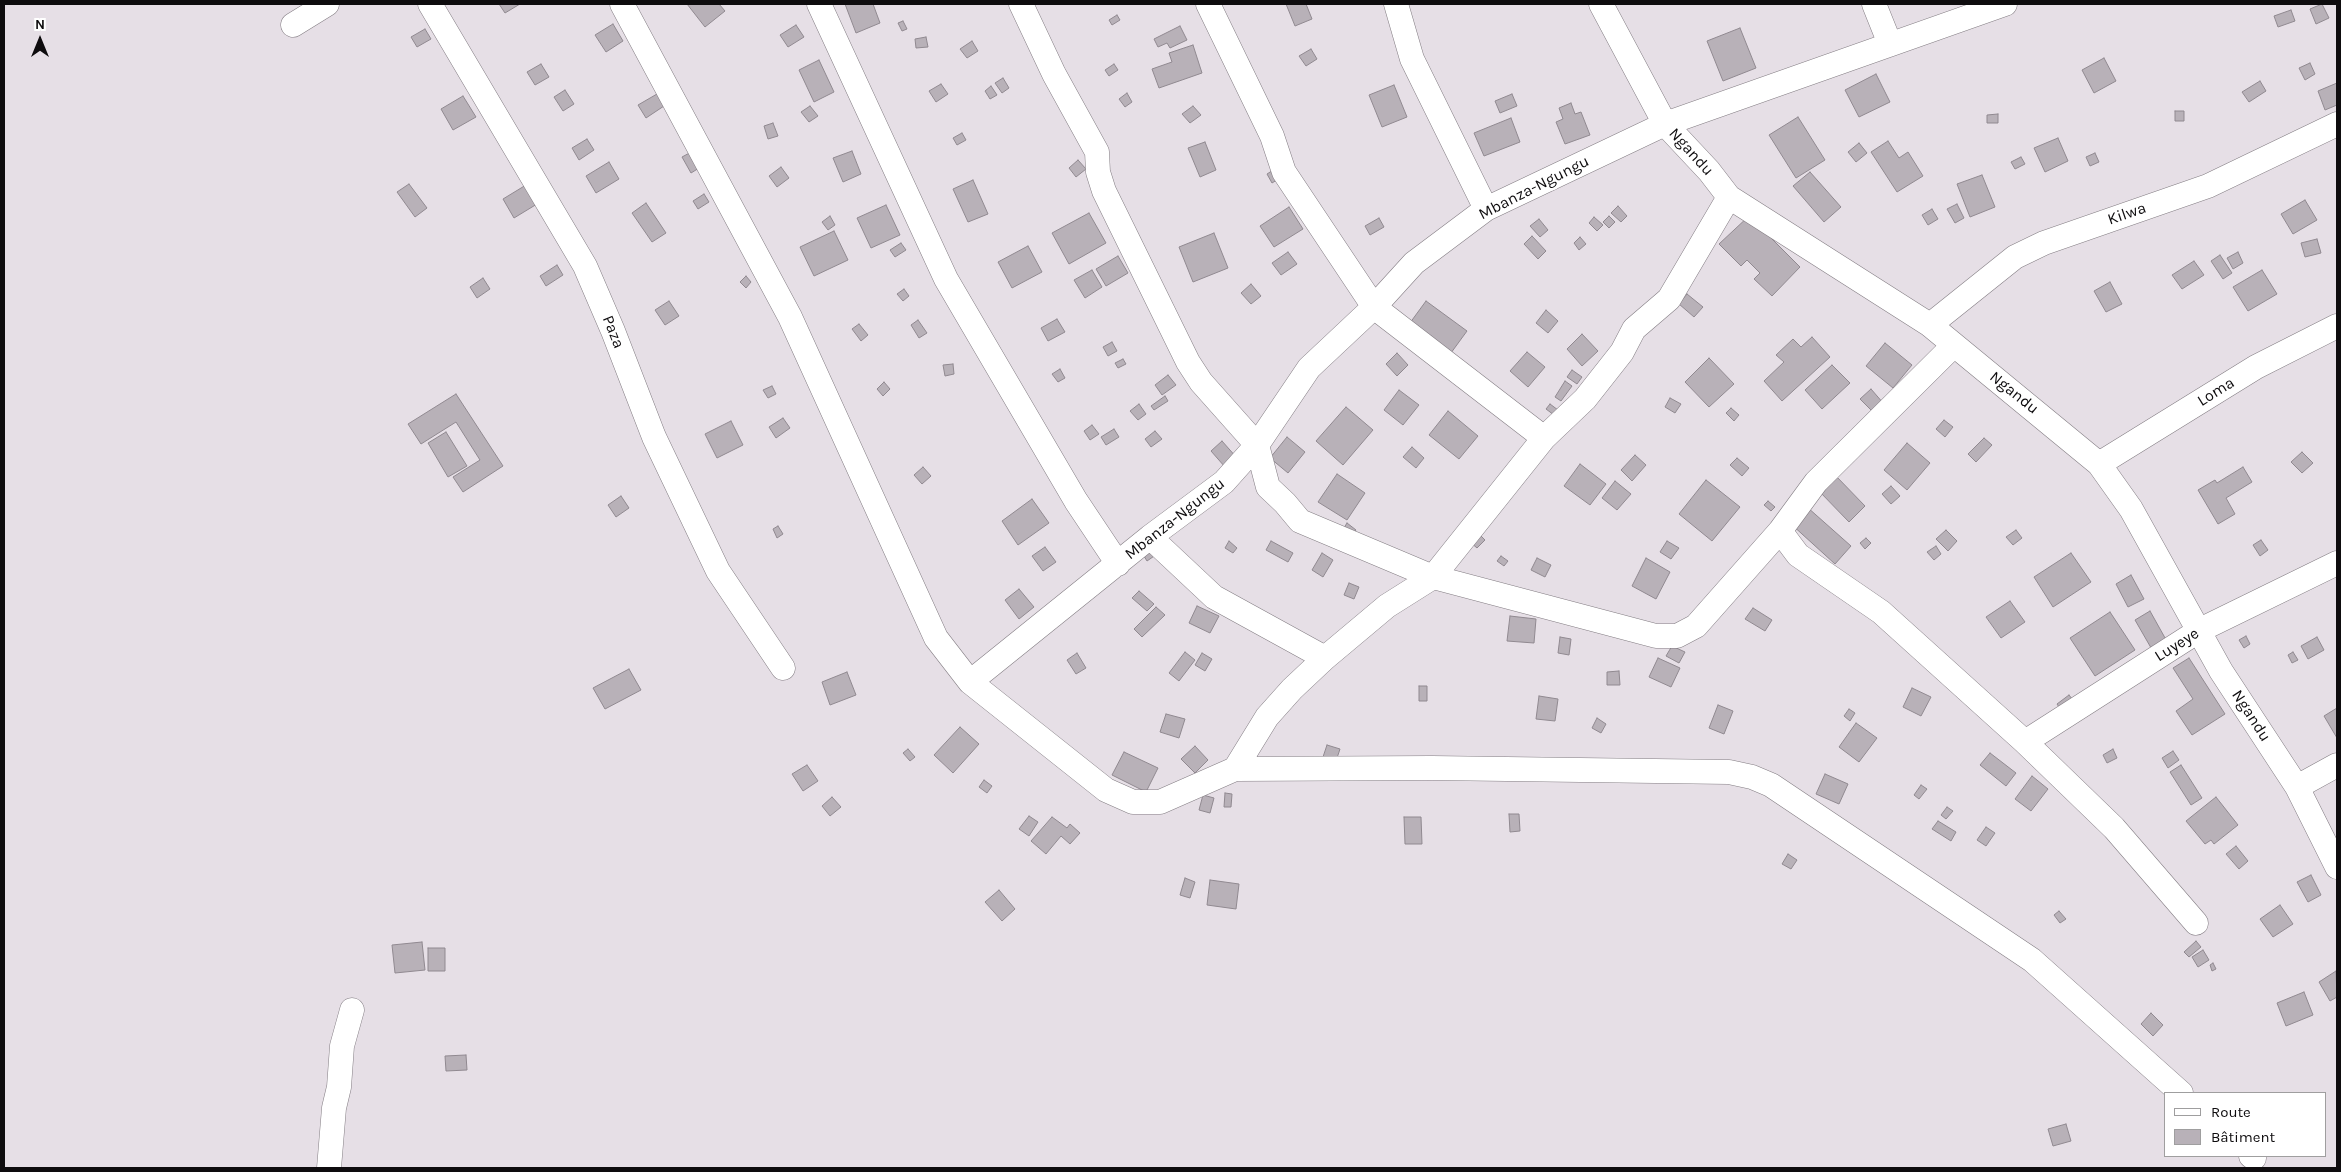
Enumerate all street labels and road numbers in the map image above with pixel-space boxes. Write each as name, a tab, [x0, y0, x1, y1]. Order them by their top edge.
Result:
street label: Ngandu	[1665, 124, 1717, 180]
street label: Mbanza-Ngungu	[1476, 152, 1592, 224]
street label: Kilwa	[2105, 199, 2149, 229]
street label: Paza	[598, 313, 628, 351]
street label: Ngandu	[1986, 367, 2042, 419]
street label: Loma	[2194, 373, 2238, 411]
street label: Mbanza-Ngungu	[1121, 474, 1229, 564]
street label: Luyeye	[2151, 624, 2203, 666]
street label: Ngandu	[2227, 687, 2275, 745]

